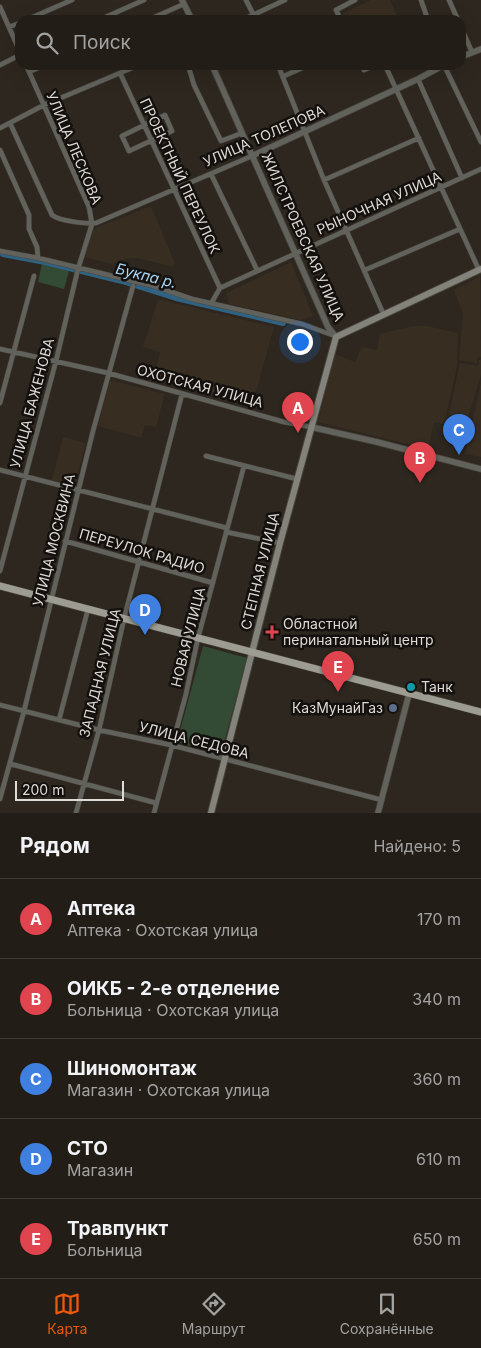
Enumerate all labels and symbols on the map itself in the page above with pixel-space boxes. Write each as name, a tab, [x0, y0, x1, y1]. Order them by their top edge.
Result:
street label: УЛИЦА ЛЕСКОВА	[43, 89, 106, 207]
street label: ПРОЕКТНЫЙ ПЕРЕУЛОК	[137, 95, 225, 257]
street label: УЛИЦА ТОЛЕПОВА	[200, 101, 328, 170]
street label: ЖИЛСТРОЕВСКАЯ УЛИЦА	[259, 150, 349, 324]
street label: РЫНОЧНАЯ УЛИЦА	[314, 167, 444, 238]
water label: Букпа р.	[114, 259, 179, 292]
your location	[287, 329, 313, 355]
street label: УЛИЦА БАЖЕНОВА	[6, 336, 57, 470]
street label: ОХОТСКАЯ УЛИЦА	[135, 360, 265, 411]
pin: A	[282, 392, 314, 433]
pin: C	[443, 414, 475, 455]
pin: B	[404, 442, 436, 483]
street label: УЛИЦА МОСКВИНА	[29, 471, 78, 608]
street label: СТЕПНАЯ УЛИЦА	[237, 510, 282, 631]
street label: ПЕРЕУЛОК РАДИО	[77, 524, 207, 577]
street label: НОВАЯ УЛИЦА	[167, 585, 208, 689]
pin: D	[129, 594, 161, 635]
street label: ЗАПАДНАЯ УЛИЦА	[75, 606, 124, 739]
place label: Областной перинатальный центр	[283, 615, 434, 648]
marker: Областной перинатальный центр	[265, 625, 279, 639]
pin: E	[322, 651, 354, 692]
place label: Танк	[421, 678, 453, 695]
marker: Танк	[405, 681, 417, 693]
place label: КазМунайГаз	[292, 699, 383, 716]
marker: КазМунайГаз	[387, 702, 399, 714]
street label: УЛИЦА СЕДОВА	[137, 718, 251, 762]
scale bar	[15, 778, 124, 801]

